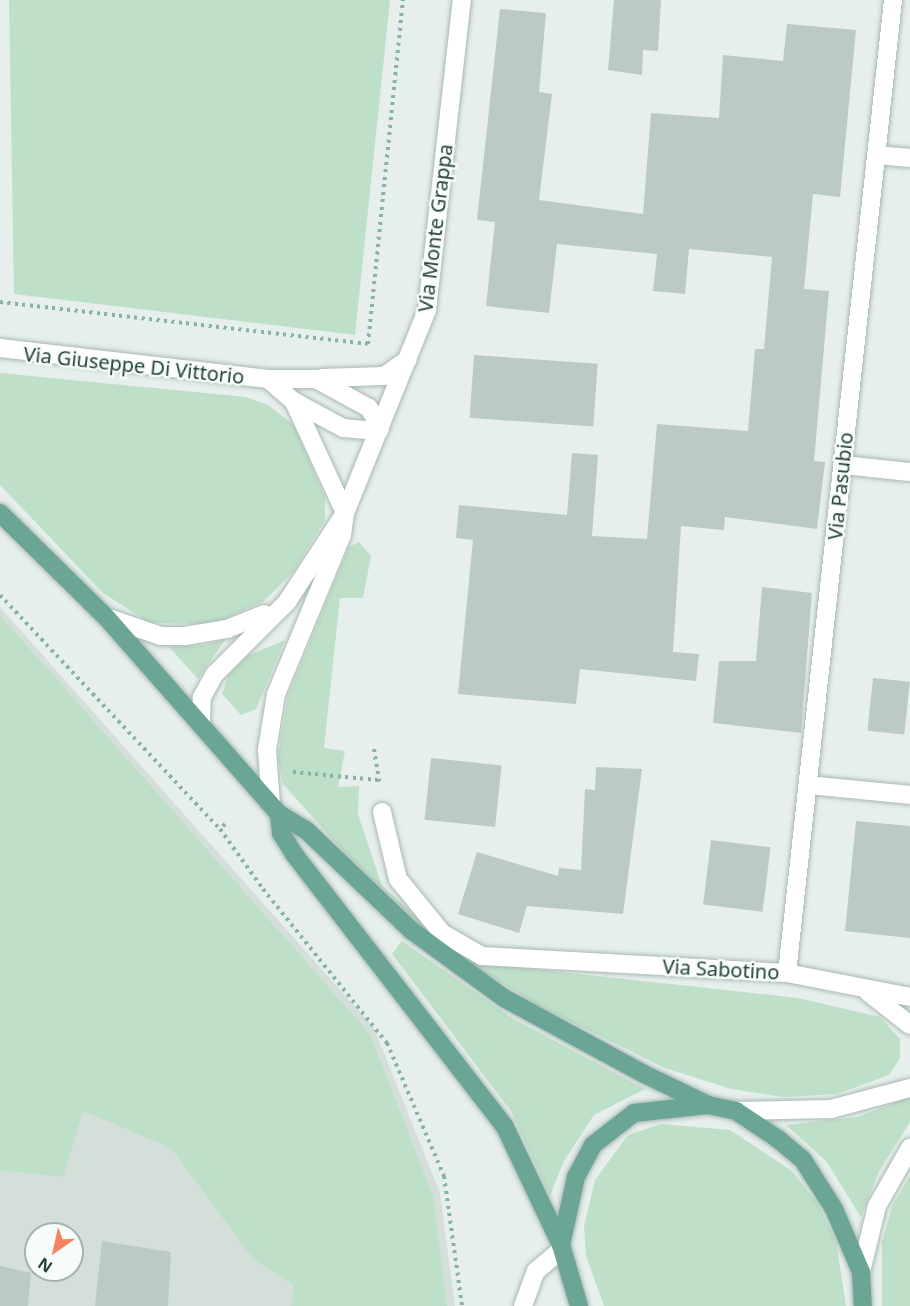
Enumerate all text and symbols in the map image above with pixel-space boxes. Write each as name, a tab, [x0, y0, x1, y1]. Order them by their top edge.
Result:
street label: Via Monte Grappa	[413, 142, 457, 314]
street label: Via Giuseppe Di Vittorio	[22, 341, 246, 389]
street label: Via Pasubio	[822, 431, 858, 541]
street label: Via Sabotino	[662, 954, 780, 984]
north arrow	[24, 1222, 84, 1282]
text: N	[34, 1253, 57, 1278]

